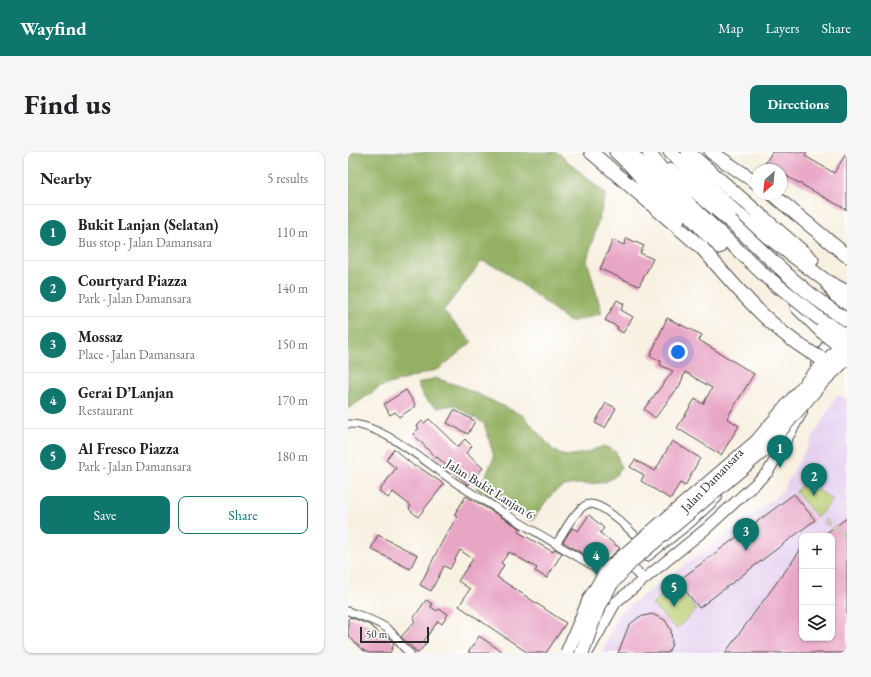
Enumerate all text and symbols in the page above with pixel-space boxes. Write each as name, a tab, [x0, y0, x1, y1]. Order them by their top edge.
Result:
text: Wayfind	[20, 16, 87, 41]
text: Map	[718, 19, 743, 37]
text: Layers	[765, 19, 800, 37]
text: Share	[822, 19, 851, 37]
button: Directions	[750, 85, 847, 123]
text: Find us	[24, 86, 111, 122]
north arrow	[751, 164, 787, 200]
text: Nearby	[40, 167, 92, 189]
text: 5 results	[267, 170, 308, 187]
text: Bukit Lanjan (Selatan)	[78, 215, 218, 234]
text: 1	[50, 224, 56, 241]
text: 110 m	[277, 224, 308, 241]
text: Bus stop · Jalan Damansara	[78, 234, 212, 251]
text: Courtyard Piazza	[78, 271, 187, 290]
text: 2	[50, 280, 56, 297]
text: 140 m	[277, 280, 308, 297]
text: Park · Jalan Damansara	[78, 290, 191, 307]
text: Mossaz	[78, 327, 123, 346]
text: 3	[50, 336, 56, 353]
text: 150 m	[277, 336, 308, 353]
your location	[668, 342, 688, 362]
text: Place · Jalan Damansara	[78, 346, 195, 363]
text: Gerai D’Lanjan	[78, 383, 174, 402]
text: 4	[50, 392, 56, 409]
text: 170 m	[277, 392, 308, 409]
text: Restaurant	[78, 402, 133, 419]
pin: 1	[767, 435, 793, 468]
text: Al Fresco Piazza	[78, 439, 179, 458]
street label: Jalan Damansara	[676, 443, 748, 517]
text: 5	[50, 448, 56, 465]
text: 180 m	[277, 448, 308, 465]
street label: Jalan Bukit Lanjan 6	[442, 454, 537, 523]
text: Park · Jalan Damansara	[78, 458, 191, 475]
pin: 2	[801, 463, 827, 496]
button: Save	[40, 496, 170, 534]
button: Share	[178, 496, 308, 534]
pin: 3	[733, 518, 759, 551]
map controls	[799, 533, 835, 641]
button: +	[799, 533, 835, 569]
pin: 4	[583, 542, 609, 575]
button: −	[799, 569, 835, 605]
pin: 5	[661, 574, 687, 607]
button: layers	[799, 605, 835, 641]
scale bar	[360, 625, 429, 644]
text: 50 m	[366, 627, 387, 641]

